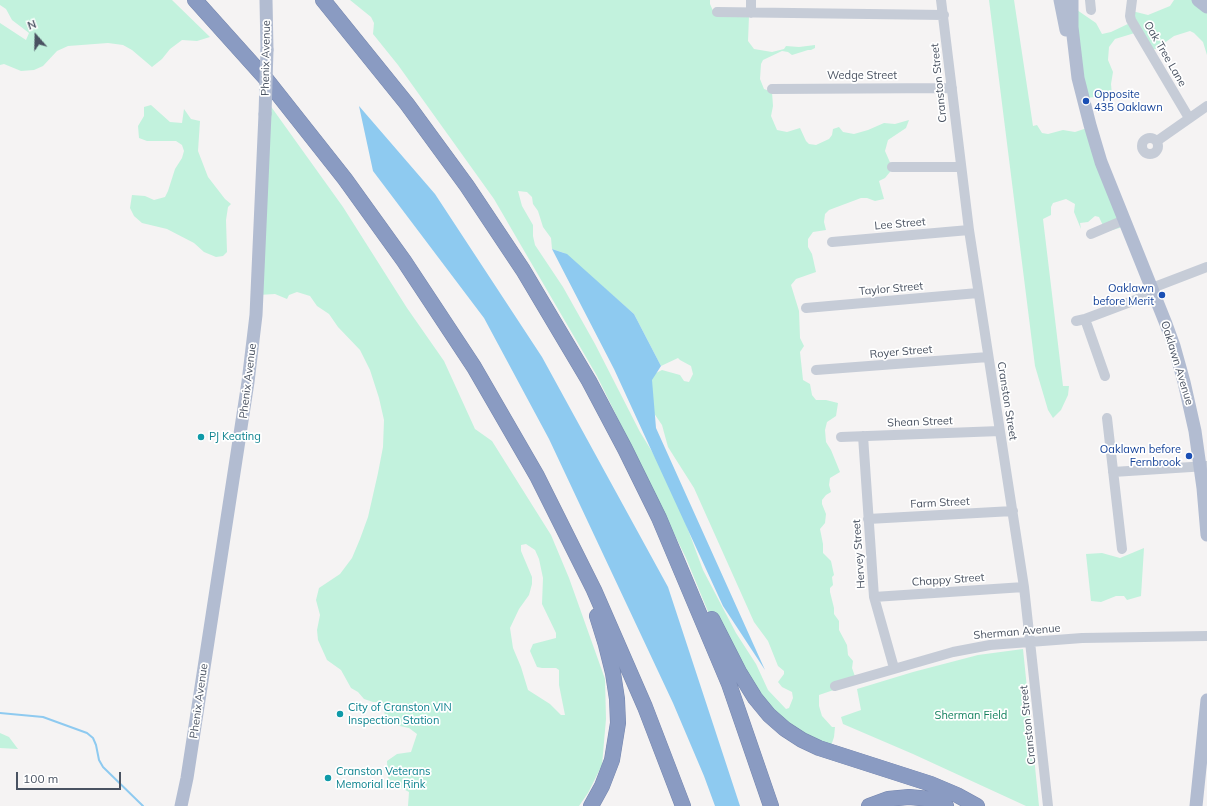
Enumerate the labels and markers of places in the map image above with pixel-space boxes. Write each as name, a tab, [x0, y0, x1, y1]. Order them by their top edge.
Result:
place label: Opposite 435 Oaklawn	[1094, 88, 1163, 114]
marker: Opposite 435 Oaklawn	[1081, 96, 1091, 106]
place label: Oaklawn before Merit	[1093, 282, 1154, 308]
marker: Oaklawn before Merit	[1157, 290, 1167, 300]
place label: PJ Keating	[209, 430, 261, 444]
marker: PJ Keating	[196, 432, 206, 442]
place label: Oaklawn before Fernbrook	[1100, 443, 1181, 469]
marker: Oaklawn before Fernbrook	[1184, 451, 1194, 461]
place label: City of Cranston VIN Inspection Station	[348, 701, 452, 727]
marker: City of Cranston VIN Inspection Station	[335, 709, 345, 719]
place label: Cranston Veterans Memorial Ice Rink	[336, 765, 431, 791]
marker: Cranston Veterans Memorial Ice Rink	[323, 773, 333, 783]

